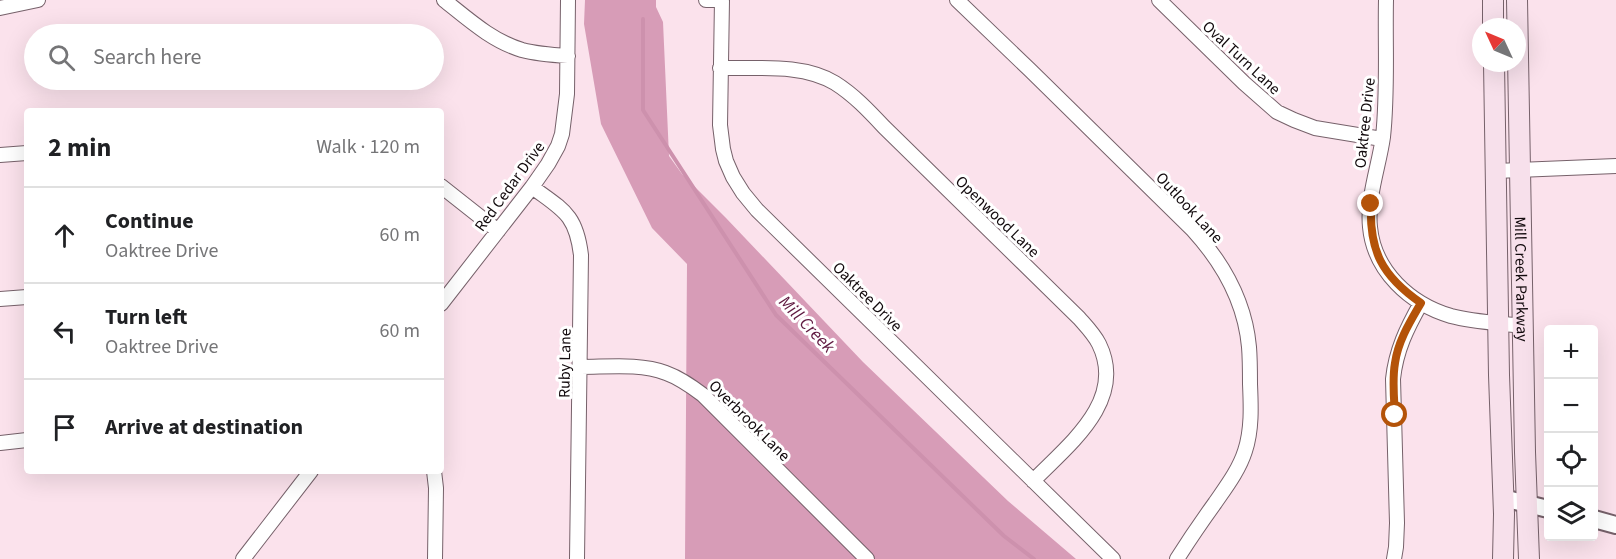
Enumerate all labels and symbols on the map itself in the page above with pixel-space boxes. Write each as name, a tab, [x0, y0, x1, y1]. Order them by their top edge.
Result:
street label: Oval Turn Lane	[1197, 16, 1285, 100]
north arrow	[1472, 18, 1526, 72]
street label: Oaktree Drive	[1349, 77, 1381, 169]
street label: Red Cedar Drive	[470, 137, 550, 236]
street label: Outlook Lane	[1151, 167, 1228, 248]
street label: Openwood Lane	[950, 171, 1044, 263]
route end	[1357, 190, 1383, 216]
street label: Mill Creek Parkway	[1509, 216, 1533, 342]
street label: Oaktree Drive	[827, 257, 907, 337]
water label: Mill Creek	[773, 290, 841, 359]
street label: Ruby Lane	[553, 328, 577, 398]
street label: Overbrook Lane	[704, 375, 795, 466]
route start	[1381, 401, 1407, 427]

